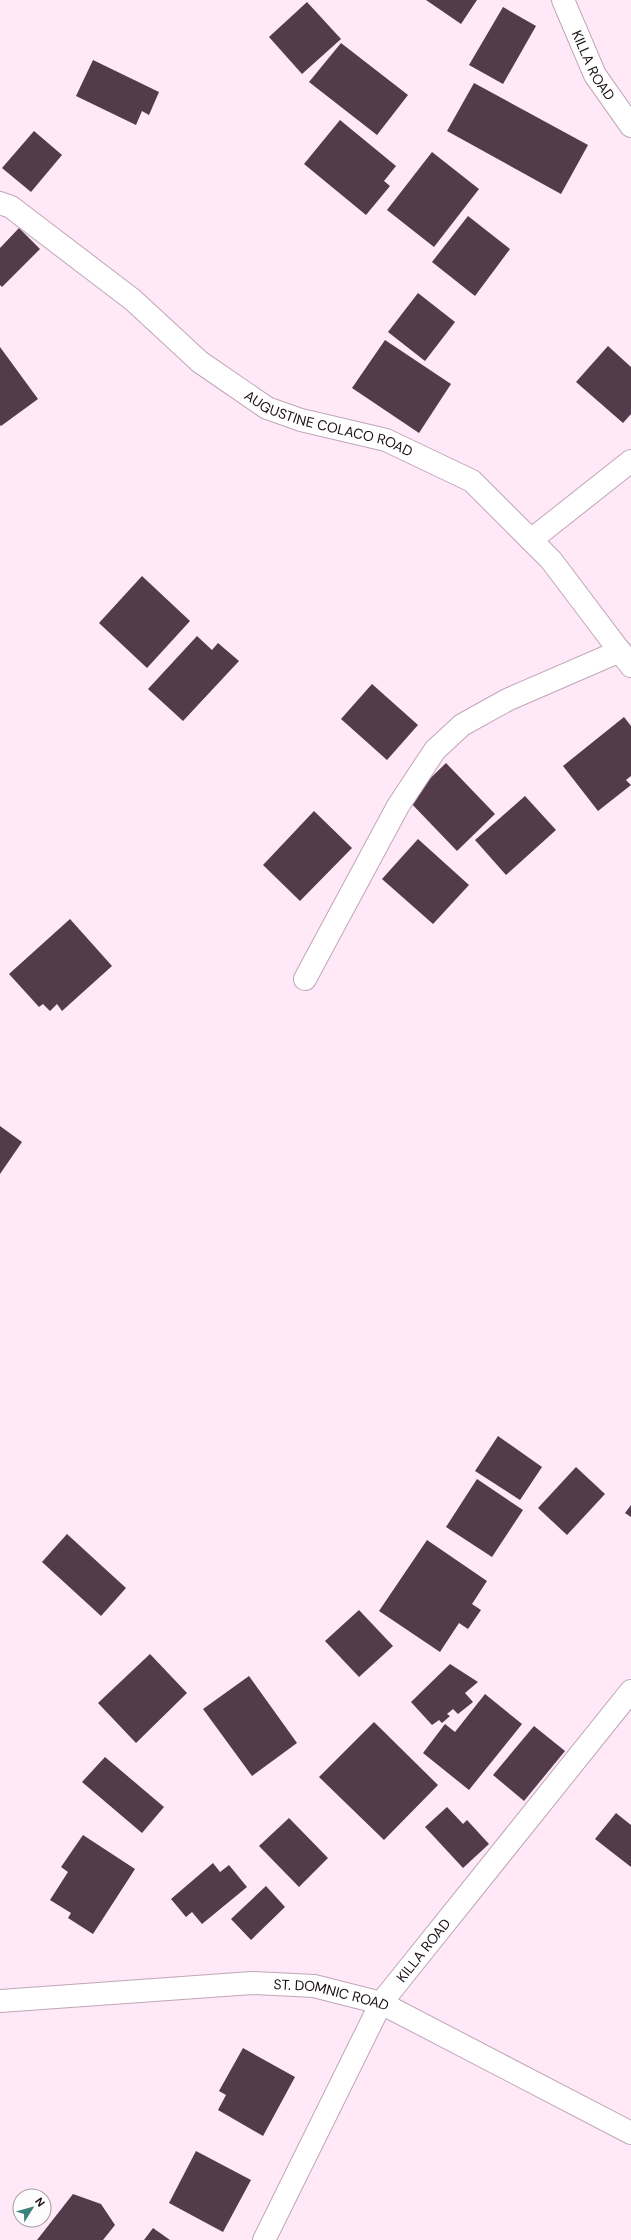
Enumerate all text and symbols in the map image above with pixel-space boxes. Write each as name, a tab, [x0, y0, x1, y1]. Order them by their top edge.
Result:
street label: KILLA ROAD	[568, 27, 619, 104]
street label: AUGUSTINE COLACO ROAD	[241, 386, 416, 460]
street label: KILLA ROAD	[392, 1915, 454, 1986]
street label: ST. DOMNIC ROAD	[273, 1975, 392, 2015]
north arrow	[12, 2188, 52, 2228]
text: N	[32, 2195, 48, 2209]

